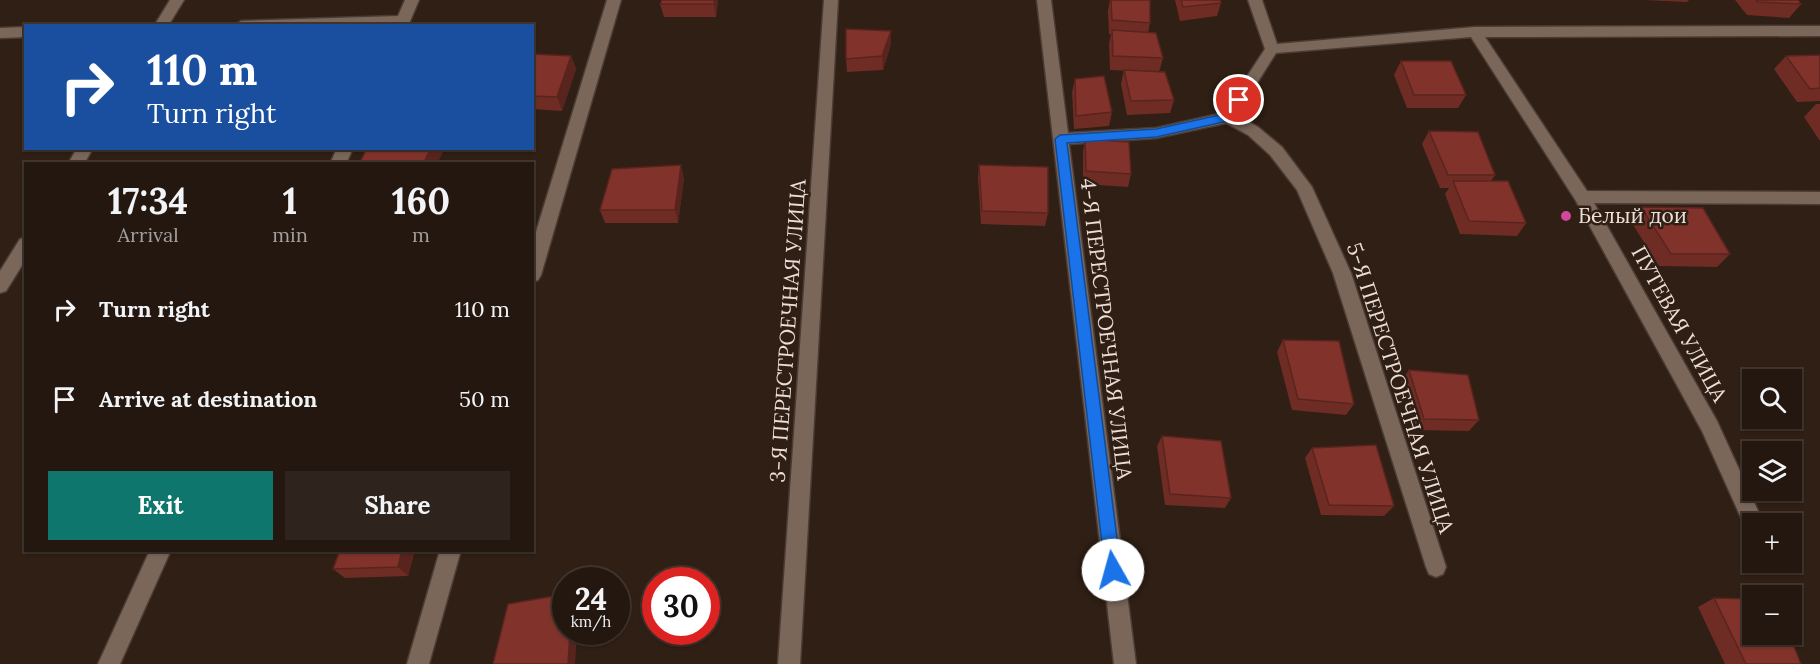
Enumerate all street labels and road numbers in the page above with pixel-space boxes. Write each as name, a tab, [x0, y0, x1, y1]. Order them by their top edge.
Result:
street label: 4-Я ПЕРЕСТРОЕЧНАЯ УЛИЦА	[1075, 177, 1138, 482]
street label: 3-Я ПЕРЕСТРОЕЧНАЯ УЛИЦА	[763, 178, 812, 483]
street label: 5-Я ПЕРЕСТРОЕЧНАЯ УЛИЦА	[1341, 239, 1460, 537]
street label: ПУТЕВАЯ УЛИЦА	[1625, 241, 1734, 407]

